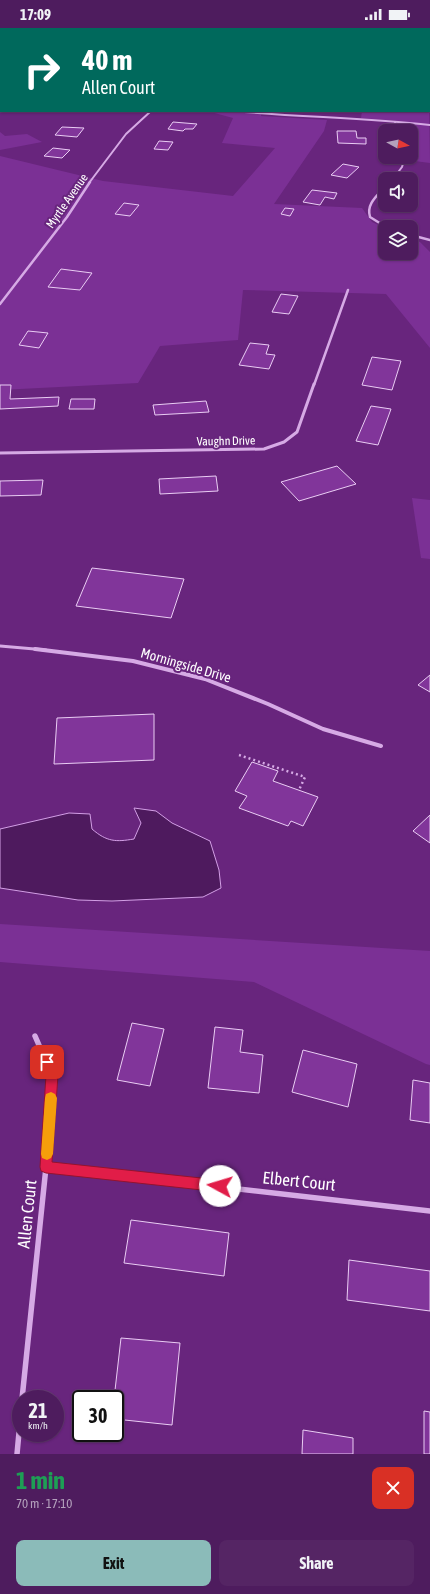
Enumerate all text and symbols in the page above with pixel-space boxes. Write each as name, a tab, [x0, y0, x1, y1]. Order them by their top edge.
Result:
text: 17:09	[20, 6, 51, 23]
icon: right	[16, 44, 68, 96]
text: 40 m	[82, 44, 132, 76]
text: Allen Court	[82, 77, 155, 98]
north arrow	[378, 124, 418, 164]
map controls	[378, 124, 418, 260]
street label: Myrtle Avenue	[43, 171, 91, 231]
button: sound	[378, 172, 418, 212]
button: layers	[378, 220, 418, 260]
street label: Vaughn Drive	[197, 433, 255, 449]
street label: Morningside Drive	[139, 644, 233, 686]
pin	[30, 1045, 64, 1079]
icon: arrive	[36, 1051, 58, 1073]
position arrow	[199, 1165, 241, 1207]
street label: Elbert Court	[262, 1167, 337, 1195]
street label: Allen Court	[13, 1179, 41, 1249]
speed limit sign: 30	[72, 1390, 124, 1442]
text: 21	[29, 1399, 47, 1422]
text: km/h	[28, 1420, 48, 1431]
text: 1 min	[16, 1467, 65, 1494]
button: close	[372, 1467, 414, 1509]
text: 70 m · 17:10	[16, 1496, 72, 1511]
button: Exit	[16, 1540, 211, 1586]
button: Share	[219, 1540, 414, 1586]

